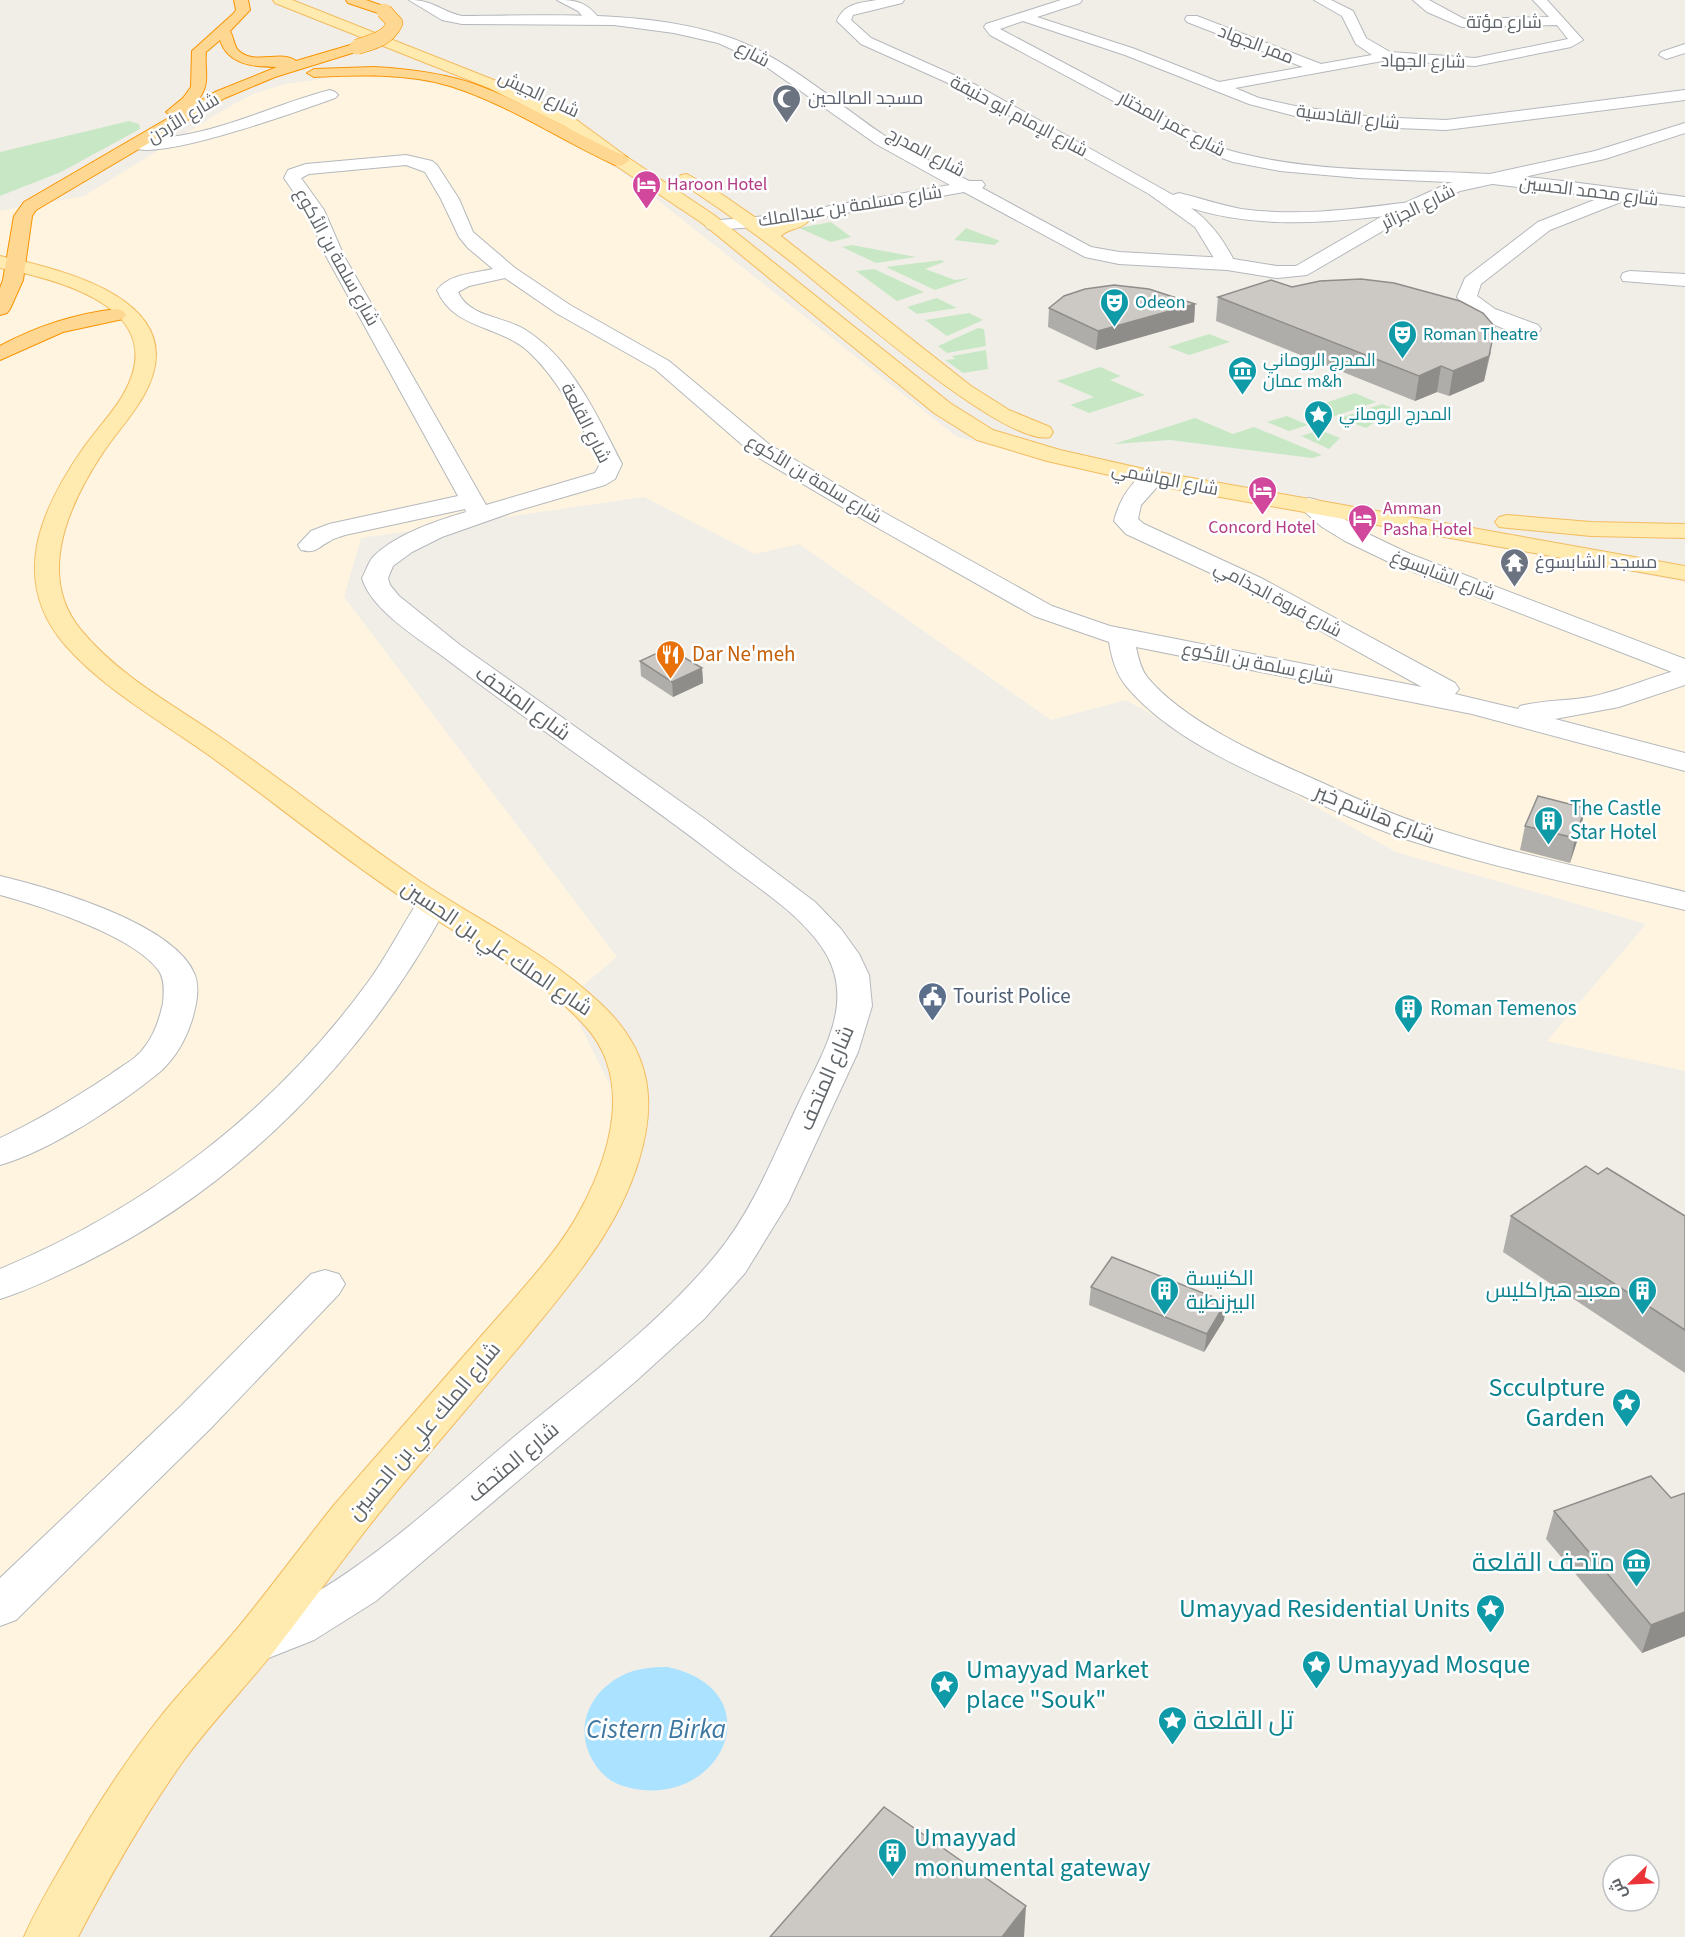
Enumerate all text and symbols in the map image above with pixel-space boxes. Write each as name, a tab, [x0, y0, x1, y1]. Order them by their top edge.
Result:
street label: شارع مؤتة	[1466, 10, 1542, 35]
street label: ممر الجهاد	[1214, 19, 1297, 70]
street label: شارع	[732, 35, 774, 74]
street label: شارع الجهاد	[1380, 48, 1466, 75]
street label: شارع الجيش	[494, 65, 583, 124]
street label: شارع الإمام أبو حنيفة	[945, 70, 1092, 163]
mosque icon: مسجد الصالحين	[771, 82, 803, 124]
street label: شارع عمر المختار	[1113, 85, 1230, 163]
place label: مسجد الصالحين	[808, 86, 923, 111]
street label: شارع الأردن	[142, 87, 224, 150]
street label: شارع القادسية	[1295, 99, 1401, 136]
street label: شارع المدرج	[882, 121, 969, 183]
hotel icon: Haroon Hotel	[630, 168, 662, 210]
street label: شارع محمد الحسين	[1518, 171, 1660, 212]
place label: Haroon Hotel	[667, 172, 767, 197]
street label: شارع الجزائر	[1376, 179, 1459, 237]
street label: شارع مسلمة بن عبدالملك	[756, 180, 944, 233]
street label: شارع سلمة بن الأكوع	[288, 184, 385, 331]
theatre icon: Odeon	[1098, 286, 1130, 328]
place label: Odeon	[1135, 290, 1185, 315]
theatre icon: Roman Theatre	[1386, 318, 1418, 360]
place label: Roman Theatre	[1423, 322, 1538, 347]
place label: المدرج الروماني عمان m&h	[1263, 348, 1376, 394]
museum icon: المدرج الروماني عمان m&h	[1226, 354, 1258, 396]
street label: شارع القلعة	[555, 379, 616, 468]
place icon: المدرج الروماني	[1302, 398, 1334, 440]
place label: المدرج الروماني	[1339, 402, 1452, 428]
street label: شارع سلمة بن الأكوع	[741, 429, 886, 530]
street label: شارع الهاشمي	[1109, 457, 1220, 503]
hotel icon: Concord Hotel	[1246, 474, 1278, 516]
place label: Amman Pasha Hotel	[1383, 496, 1472, 542]
hotel icon: Amman Pasha Hotel	[1346, 502, 1378, 544]
place label: Concord Hotel	[1208, 515, 1316, 540]
street label: شارع الشابسوغ	[1387, 544, 1499, 607]
temple icon: مسجد الشابسوغ	[1498, 546, 1530, 588]
place label: مسجد الشابسوغ	[1535, 550, 1657, 575]
street label: شارع فروة الجذامي	[1209, 555, 1346, 645]
street label: شارع سلمة بن الأكوع	[1180, 637, 1336, 690]
restaurant icon: Dar Ne'meh	[655, 638, 687, 680]
place label: Dar Ne'meh	[692, 639, 795, 669]
street label: شارع المتحف	[469, 658, 577, 748]
street label: شارع هاشم خير	[1309, 776, 1440, 852]
place label: The Castle Star Hotel	[1570, 793, 1661, 847]
building icon: The Castle Star Hotel	[1533, 804, 1565, 846]
street label: شارع الملك علي بن الحسين	[395, 873, 598, 1024]
public building icon: Tourist Police	[916, 980, 948, 1022]
place label: Tourist Police	[953, 981, 1071, 1011]
building icon: Roman Temenos	[1393, 992, 1425, 1034]
place label: Roman Temenos	[1430, 993, 1577, 1023]
street label: شارع المتحف	[790, 1021, 862, 1135]
place label: الكنيسة البيزنطية	[1186, 1263, 1256, 1317]
building icon: الكنيسة البيزنطية	[1149, 1274, 1181, 1316]
building icon: معبد هيراكليس	[1626, 1274, 1658, 1316]
place label: معبد هيراكليس	[1486, 1275, 1621, 1305]
street label: شارع الملك علي بن الحسين	[340, 1335, 508, 1527]
place label: Scculpture Garden	[1489, 1369, 1605, 1436]
place icon: Scculpture Garden	[1610, 1386, 1642, 1428]
street label: شارع المتحف	[461, 1415, 565, 1509]
place label: متحف القلعة	[1472, 1544, 1615, 1581]
museum icon: متحف القلعة	[1620, 1546, 1652, 1588]
place label: Umayyad Residential Units	[1179, 1590, 1470, 1627]
place icon: Umayyad Residential Units	[1475, 1592, 1507, 1634]
place label: Umayyad Mosque	[1337, 1646, 1530, 1683]
place icon: Umayyad Mosque	[1300, 1648, 1332, 1690]
place label: Umayyad Market place "Souk"	[966, 1651, 1149, 1718]
place icon: Umayyad Market place "Souk"	[929, 1668, 961, 1710]
place label: تل القلعة	[1193, 1702, 1294, 1739]
place icon: تل القلعة	[1156, 1704, 1188, 1746]
water label: Cistern Birka	[586, 1710, 726, 1749]
place label: Umayyad monumental gateway	[914, 1819, 1150, 1886]
building icon: Umayyad monumental gateway	[877, 1836, 909, 1878]
north arrow	[1601, 1853, 1661, 1913]
text: ش	[1604, 1875, 1632, 1903]

